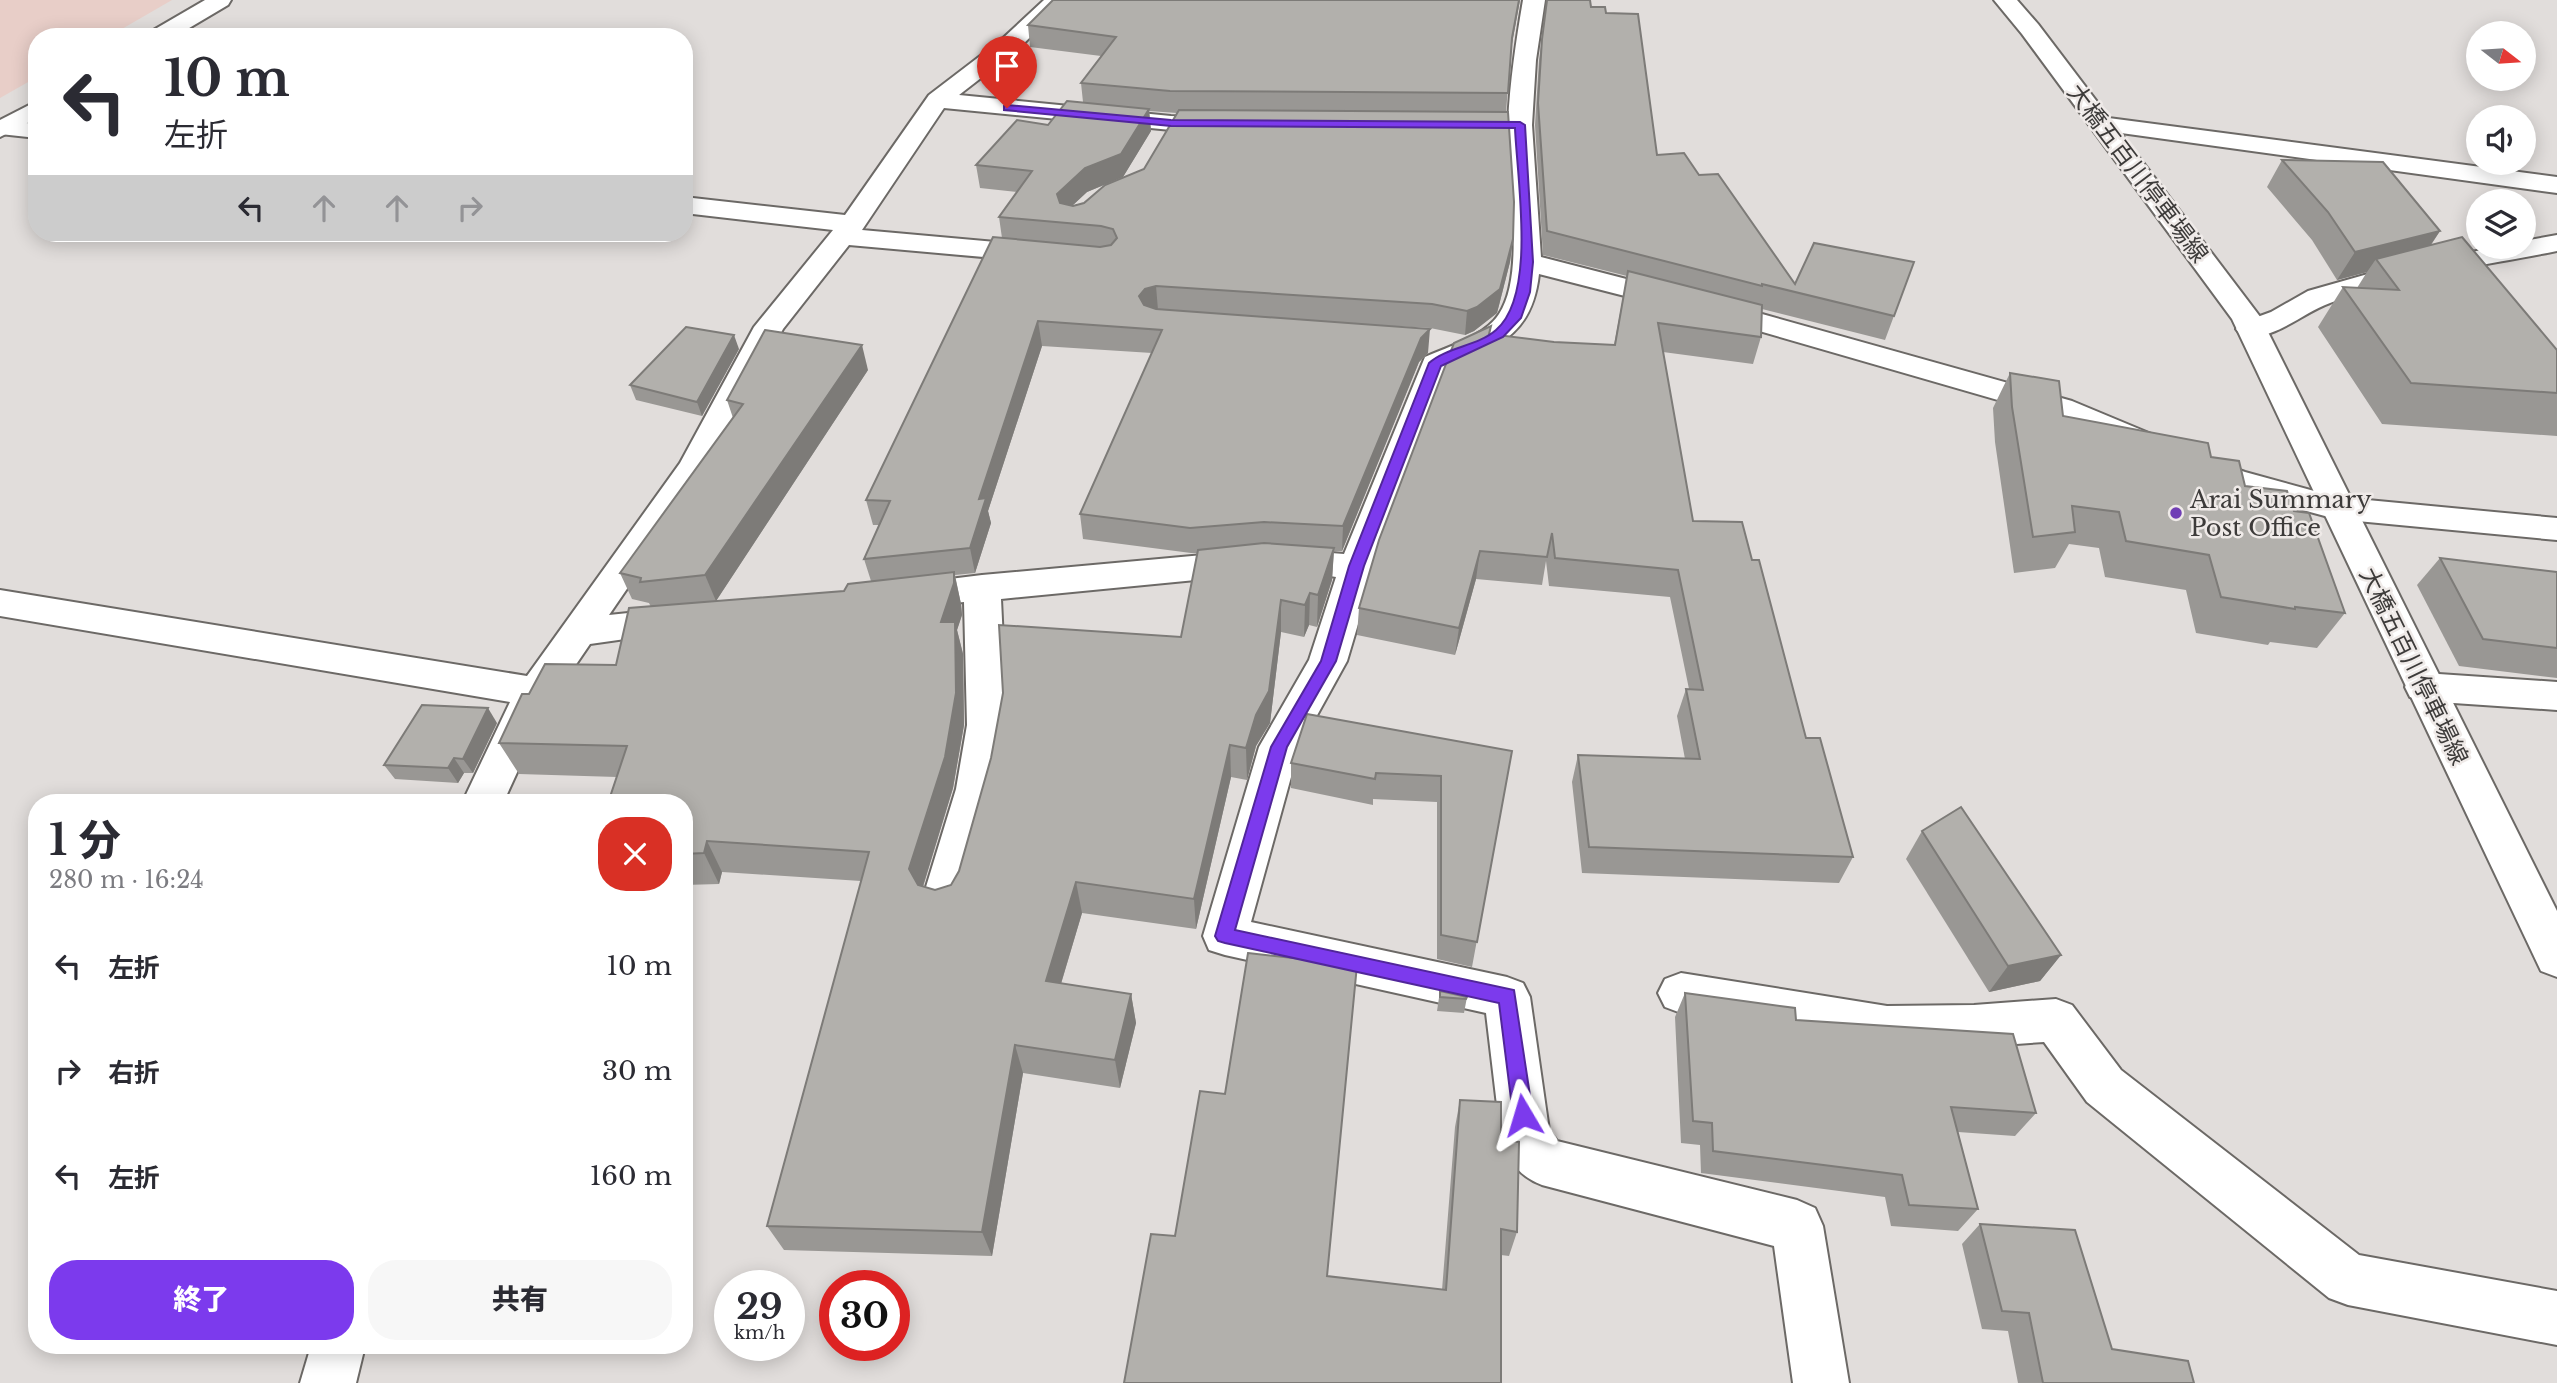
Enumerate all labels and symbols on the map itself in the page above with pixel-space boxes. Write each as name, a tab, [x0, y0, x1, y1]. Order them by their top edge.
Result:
north arrow	[2466, 21, 2536, 91]
pin	[977, 36, 1037, 108]
street label: 大橋五百川停車場線	[2061, 78, 2215, 268]
place label: Arai Summary Post Office	[2189, 485, 2372, 542]
marker: Arai Summary Post Office	[2168, 505, 2184, 521]
street label: 大橋五百川停車場線	[2354, 563, 2474, 769]
position arrow	[1486, 1078, 1560, 1152]
speed limit sign: 30	[819, 1270, 910, 1361]

